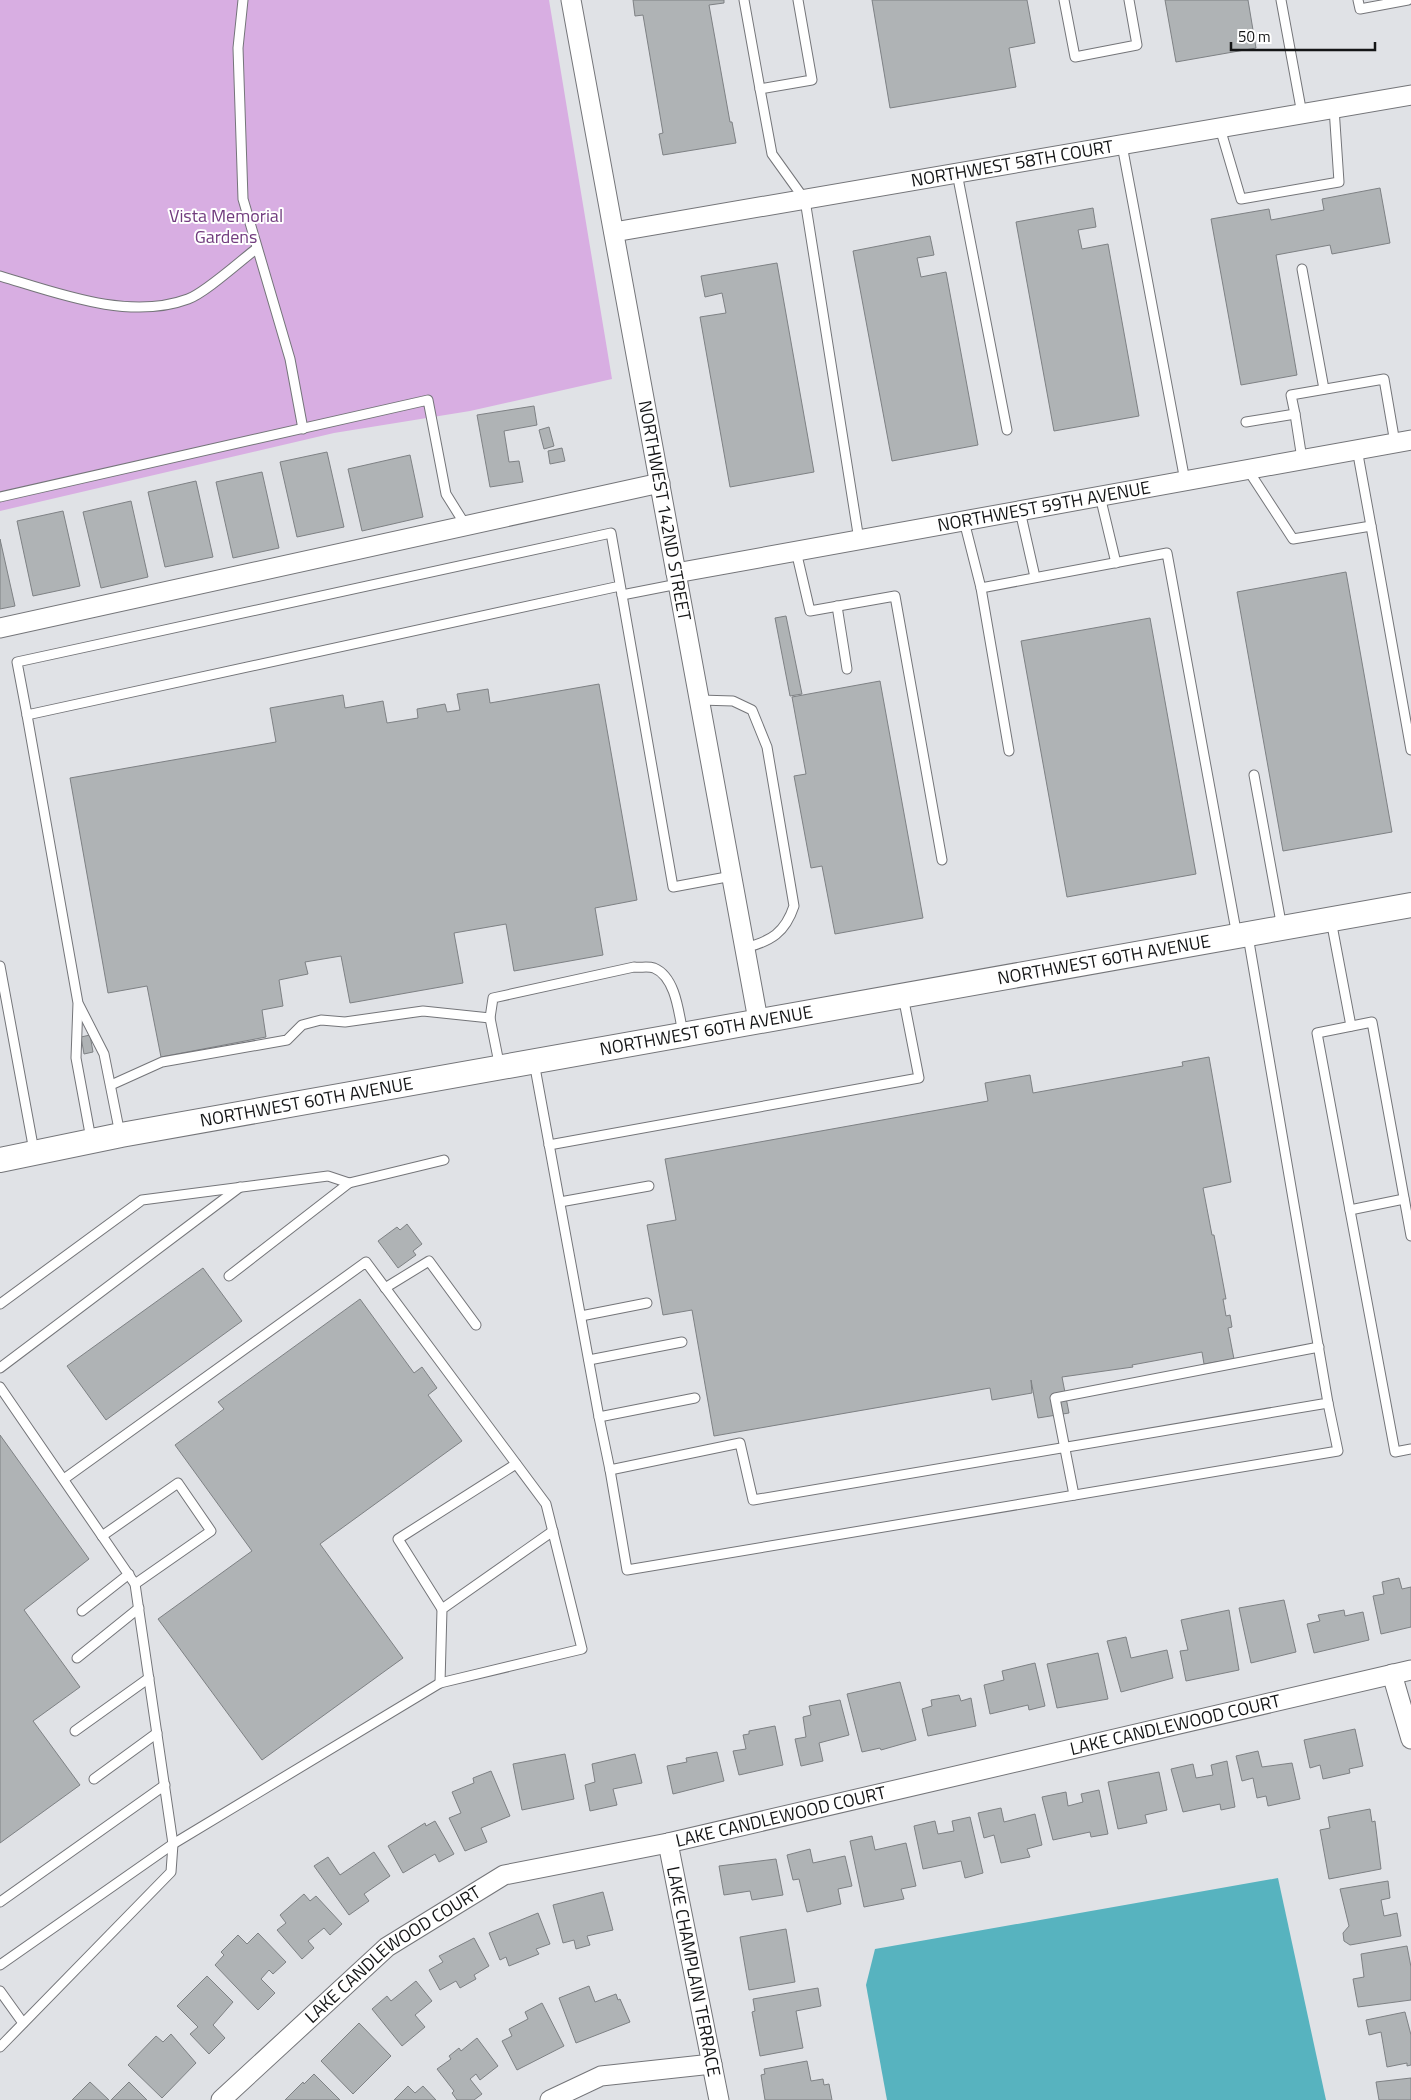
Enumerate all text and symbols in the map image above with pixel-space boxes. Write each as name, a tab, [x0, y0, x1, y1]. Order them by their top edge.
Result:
scale bar	[1231, 20, 1375, 52]
text: 50 m	[1238, 25, 1271, 48]
street label: NORTHWEST 58TH COURT	[909, 132, 1116, 194]
park label: Vista Memorial Gardens	[169, 202, 283, 250]
street label: NORTHWEST 142ND STREET	[632, 398, 699, 623]
street label: NORTHWEST 59TH AVENUE	[935, 473, 1153, 538]
street label: NORTHWEST 60TH AVENUE	[995, 927, 1213, 991]
street label: NORTHWEST 60TH AVENUE	[597, 998, 815, 1062]
street label: NORTHWEST 60TH AVENUE	[198, 1069, 415, 1134]
street label: LAKE CANDLEWOOD COURT	[1067, 1687, 1284, 1762]
street label: LAKE CANDLEWOOD COURT	[673, 1779, 889, 1854]
street label: LAKE CHAMPLAIN TERRACE	[660, 1864, 728, 2079]
street label: LAKE CANDLEWOOD COURT	[299, 1878, 486, 2029]

